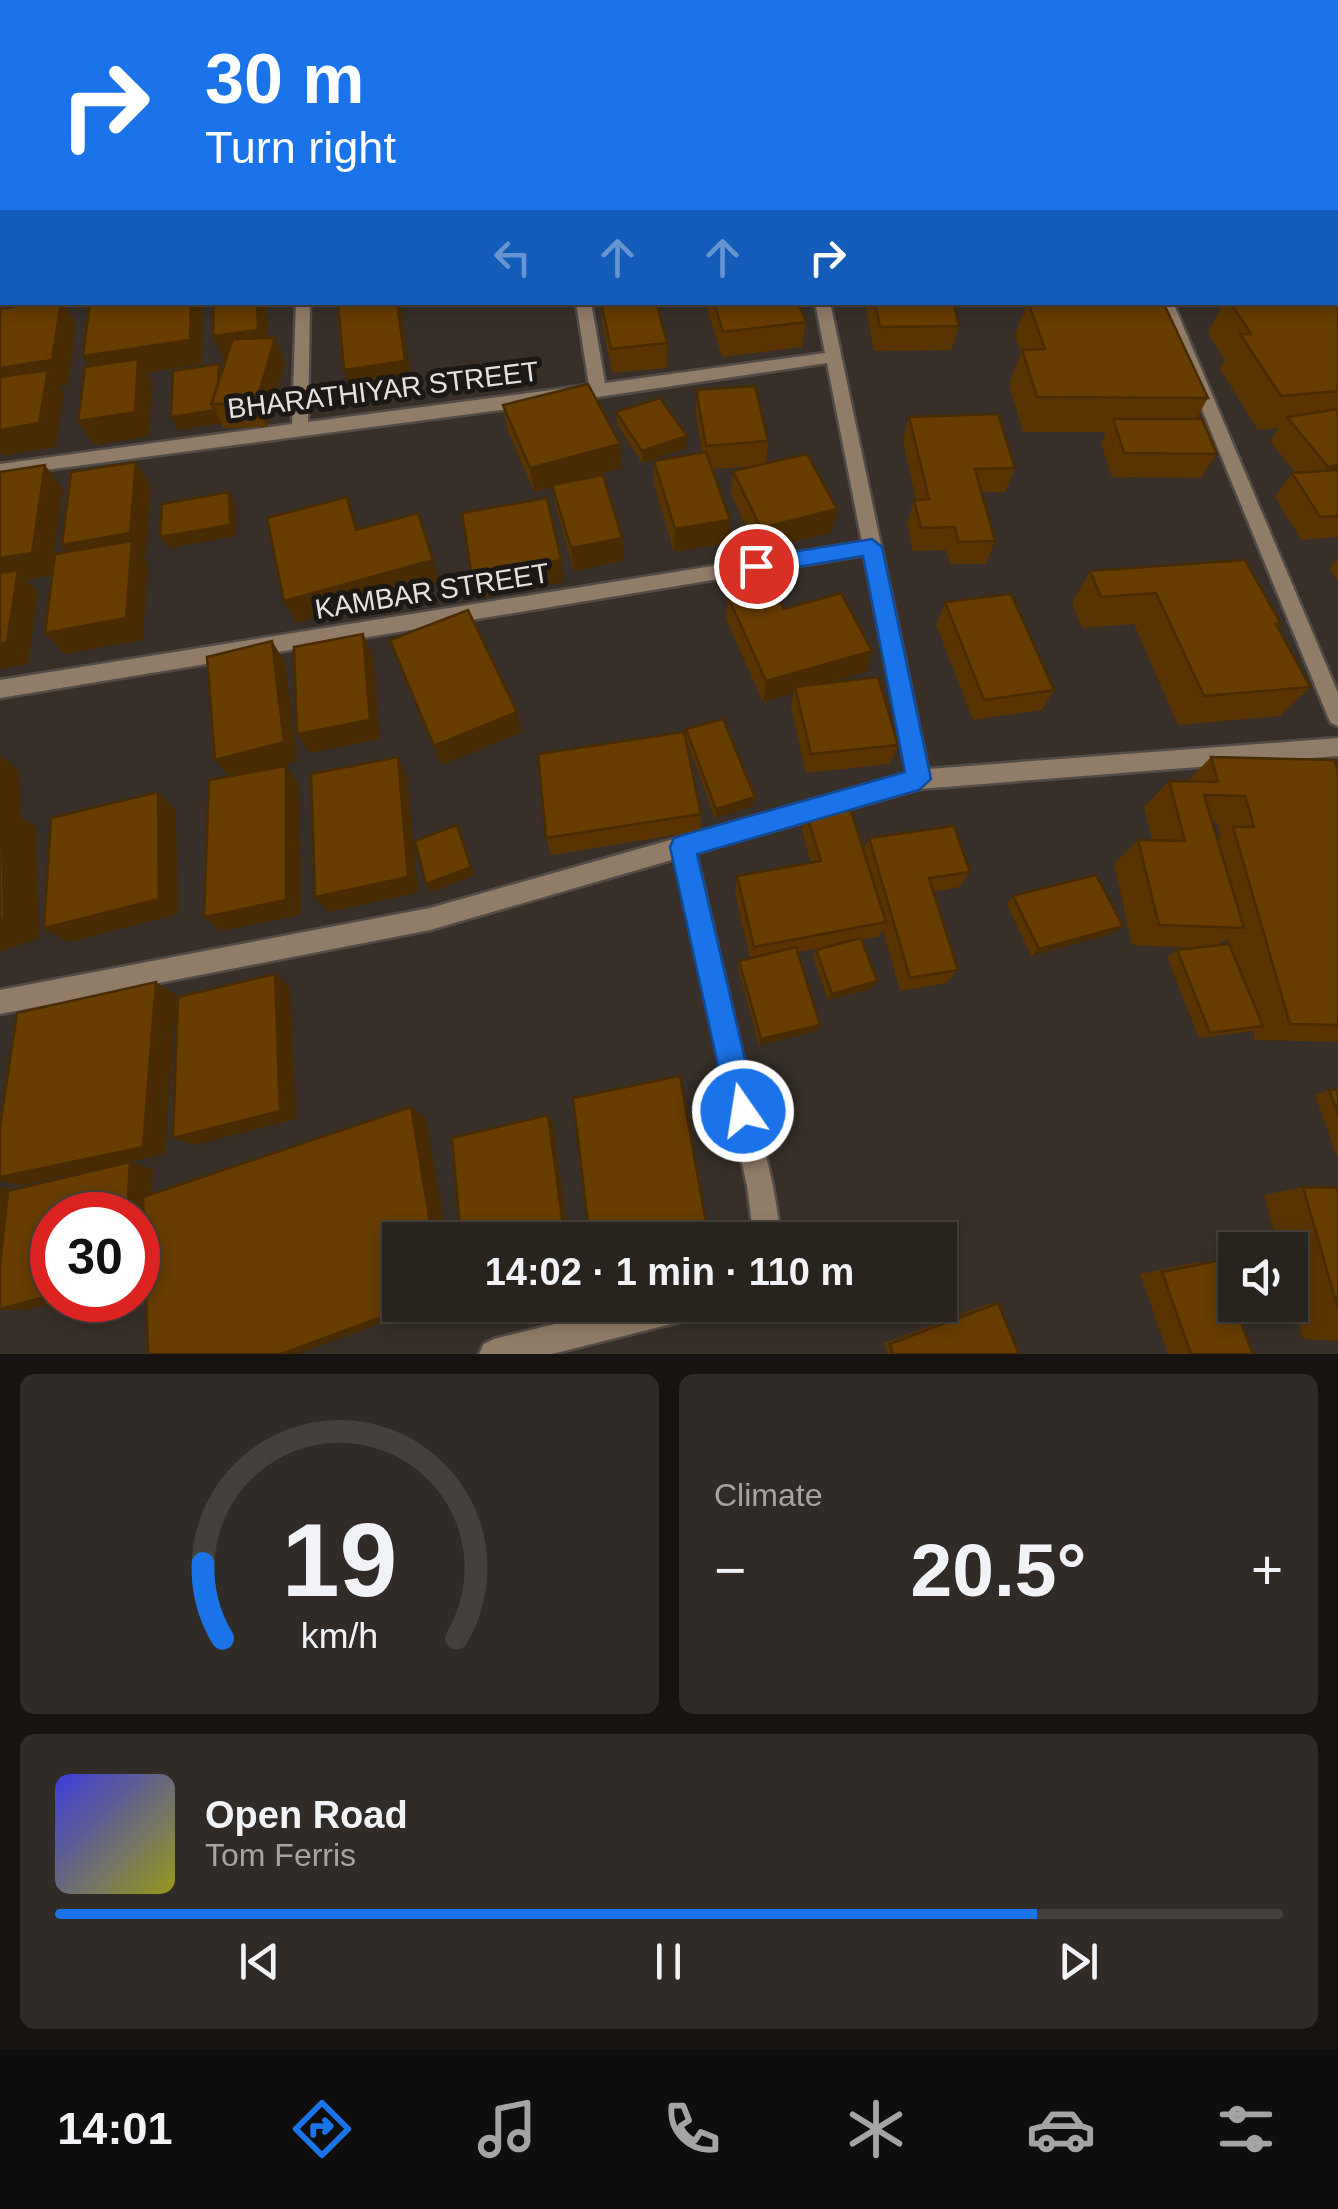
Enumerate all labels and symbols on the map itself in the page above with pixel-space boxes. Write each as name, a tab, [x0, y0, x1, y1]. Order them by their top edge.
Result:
street label: BHARATHIYAR STREET	[226, 356, 540, 424]
pin	[714, 524, 799, 609]
street label: KAMBAR STREET	[313, 557, 551, 625]
position arrow	[691, 1059, 795, 1163]
speed limit sign: 30	[30, 1192, 160, 1322]

